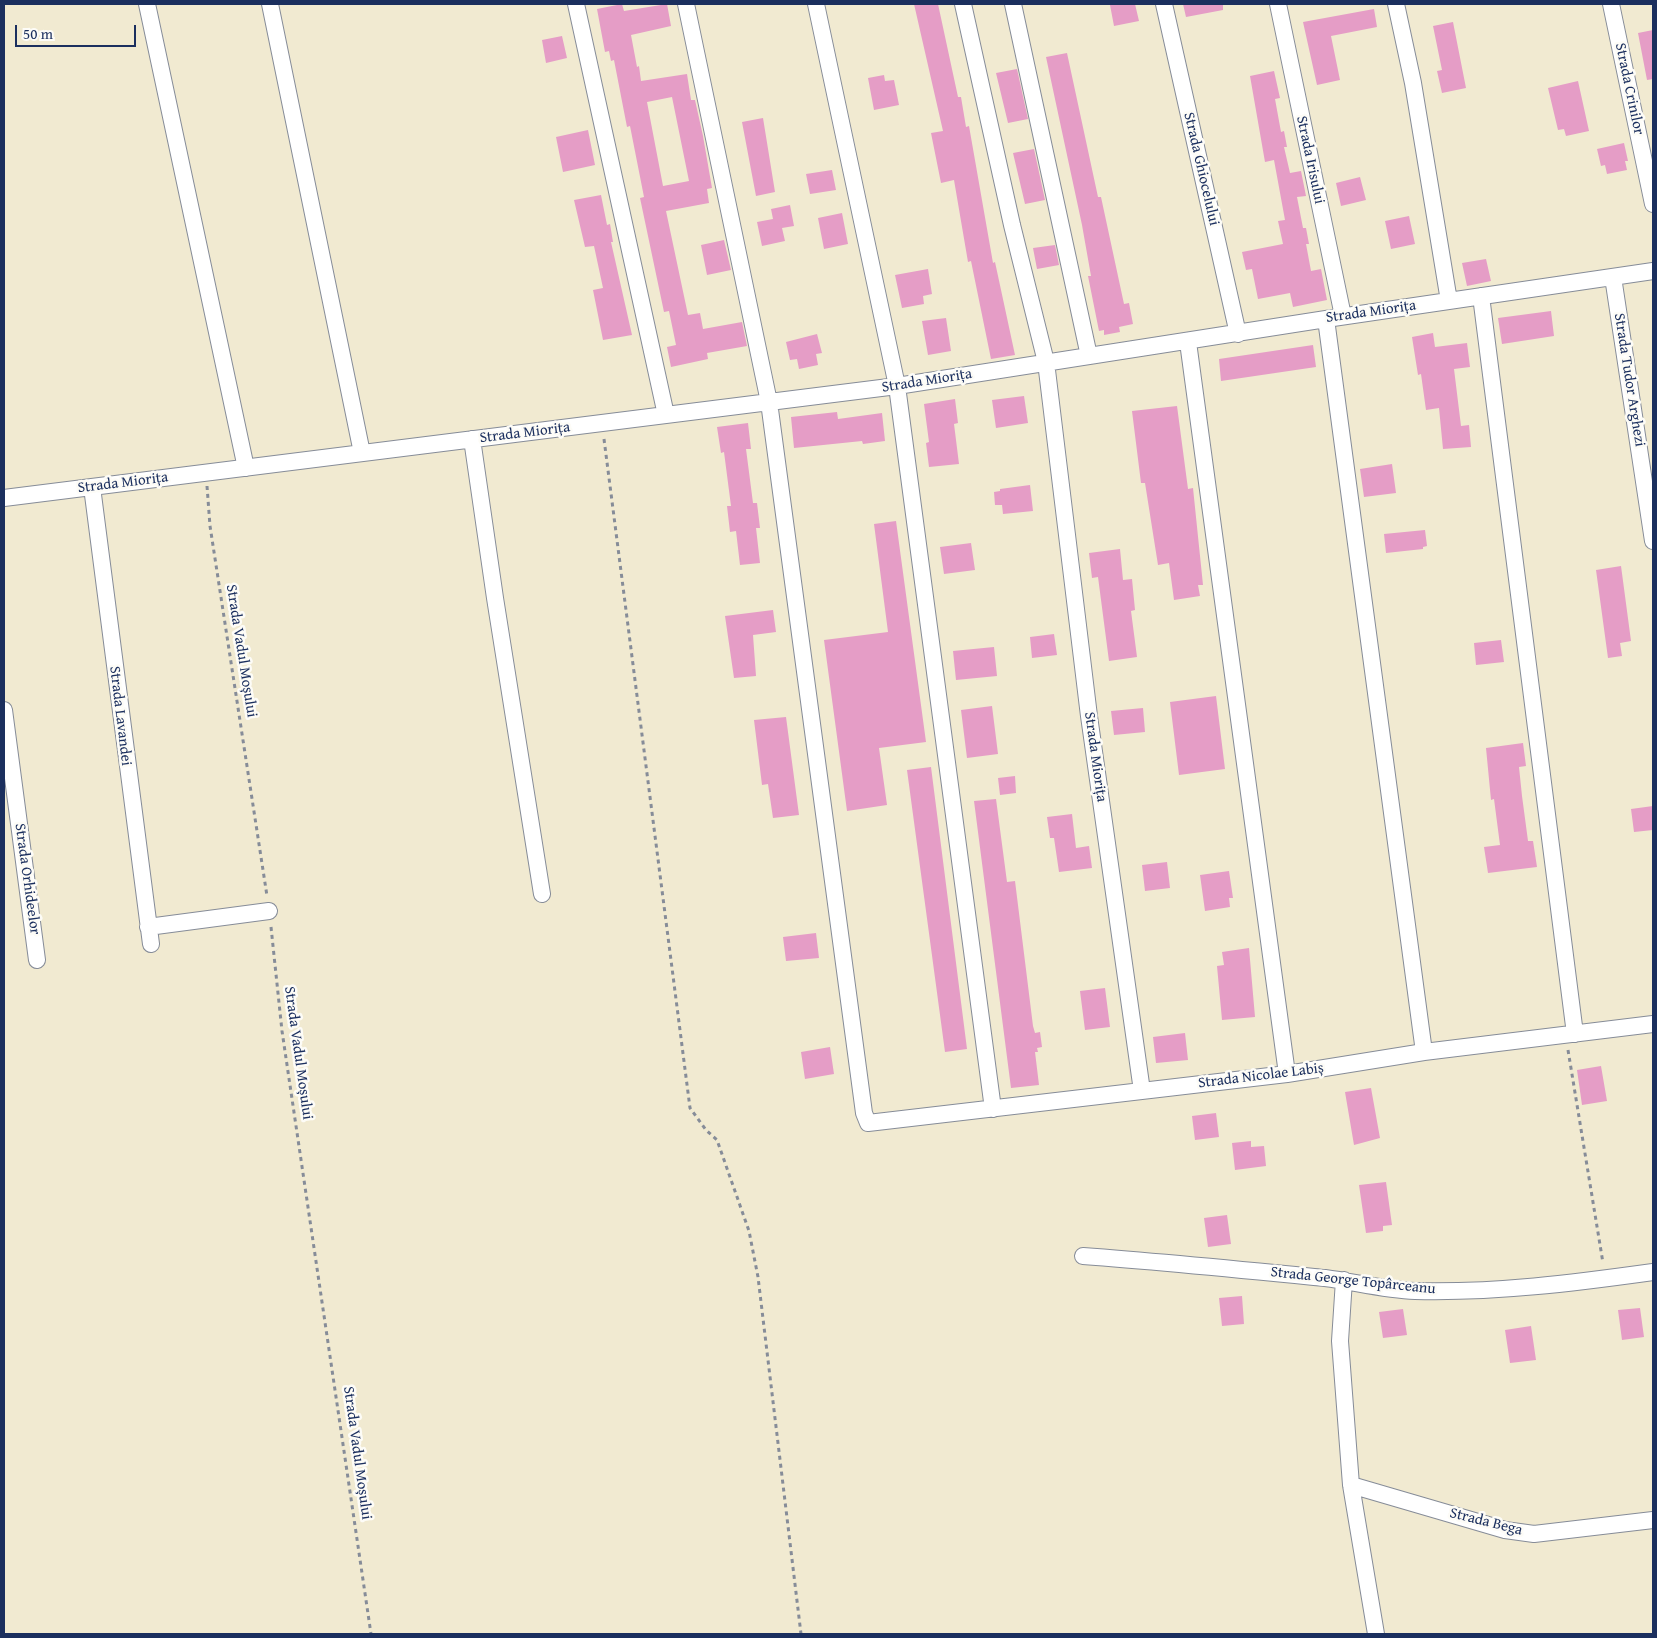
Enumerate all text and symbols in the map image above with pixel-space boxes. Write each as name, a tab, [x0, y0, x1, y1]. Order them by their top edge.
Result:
scale bar	[18, 15, 139, 47]
text: 50 m	[23, 23, 53, 44]
street label: Strada Crinilor	[1610, 41, 1648, 137]
street label: Strada Ghiocelului	[1179, 111, 1223, 227]
street label: Strada Irisului	[1292, 114, 1328, 206]
street label: Strada Miorița	[1325, 297, 1417, 327]
street label: Strada Tudor Arghezi	[1610, 312, 1648, 448]
street label: Strada Miorița	[881, 365, 973, 397]
street label: Strada Miorița	[479, 419, 571, 447]
street label: Strada Miorița	[77, 469, 169, 497]
street label: Strada Vadul Moșului	[222, 583, 260, 719]
street label: Strada Lavandei	[105, 665, 135, 767]
street label: Strada Miorița	[1080, 711, 1110, 803]
street label: Strada Orhideelor	[10, 822, 44, 936]
street label: Strada Vadul Moșului	[280, 985, 316, 1121]
street label: Strada Nicolae Labiș	[1197, 1059, 1325, 1093]
street label: Strada George Topârceanu	[1270, 1263, 1436, 1299]
street label: Strada Vadul Moșului	[339, 1385, 375, 1521]
street label: Strada Bega	[1448, 1504, 1524, 1540]

